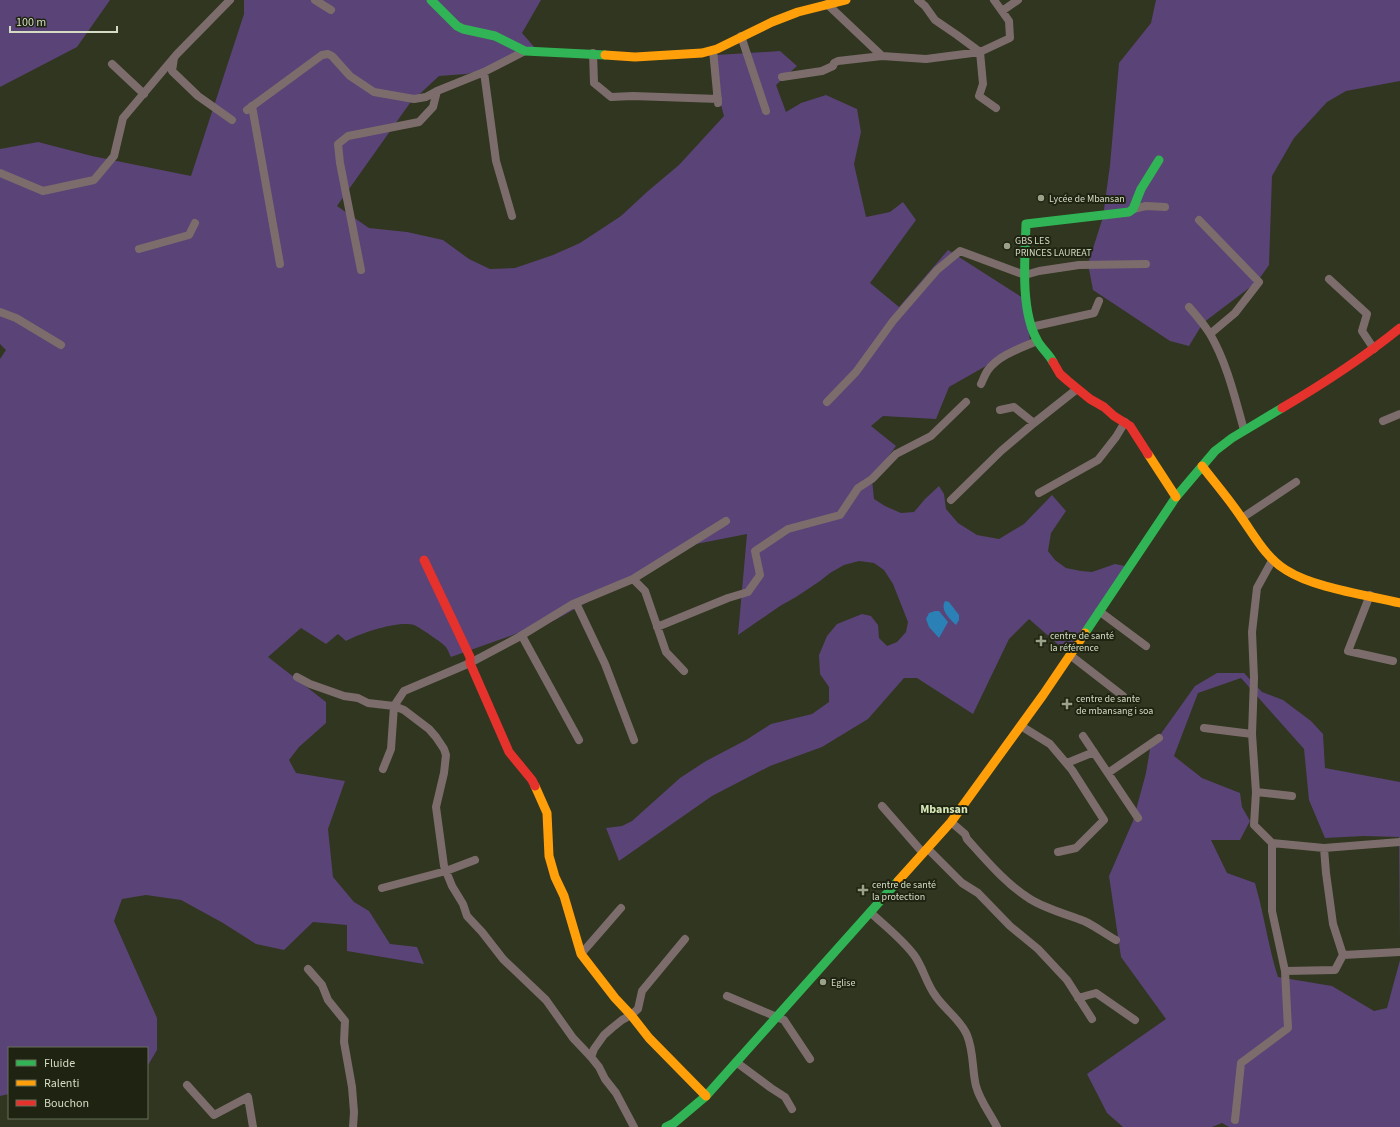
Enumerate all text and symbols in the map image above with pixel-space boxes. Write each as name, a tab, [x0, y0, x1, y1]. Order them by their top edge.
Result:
scale bar	[10, 8, 117, 34]
text: 100 m	[16, 14, 46, 31]
place label: Lycée de Mbansan	[1049, 192, 1125, 206]
marker: Lycée de Mbansan	[1036, 193, 1046, 203]
place label: GBS LES PRINCES LAUREAT	[1015, 234, 1092, 260]
marker: GBS LES PRINCES LAUREAT	[1002, 241, 1012, 251]
place label: centre de santé la référence	[1050, 629, 1114, 655]
marker: centre de santé la référence	[1035, 635, 1047, 647]
place label: centre de sante de mbansang i soa	[1076, 692, 1153, 718]
marker: centre de sante de mbansang i soa	[1061, 698, 1073, 710]
district label: Mbansan	[920, 801, 968, 818]
place label: centre de santé la protection	[872, 878, 936, 904]
marker: centre de santé la protection	[857, 884, 869, 896]
place label: Eglise	[831, 976, 856, 990]
marker: Eglise	[818, 977, 828, 987]
legend	[8, 1047, 148, 1119]
text: Fluide	[44, 1055, 75, 1072]
text: Ralenti	[44, 1075, 79, 1092]
text: Bouchon	[44, 1095, 89, 1112]

